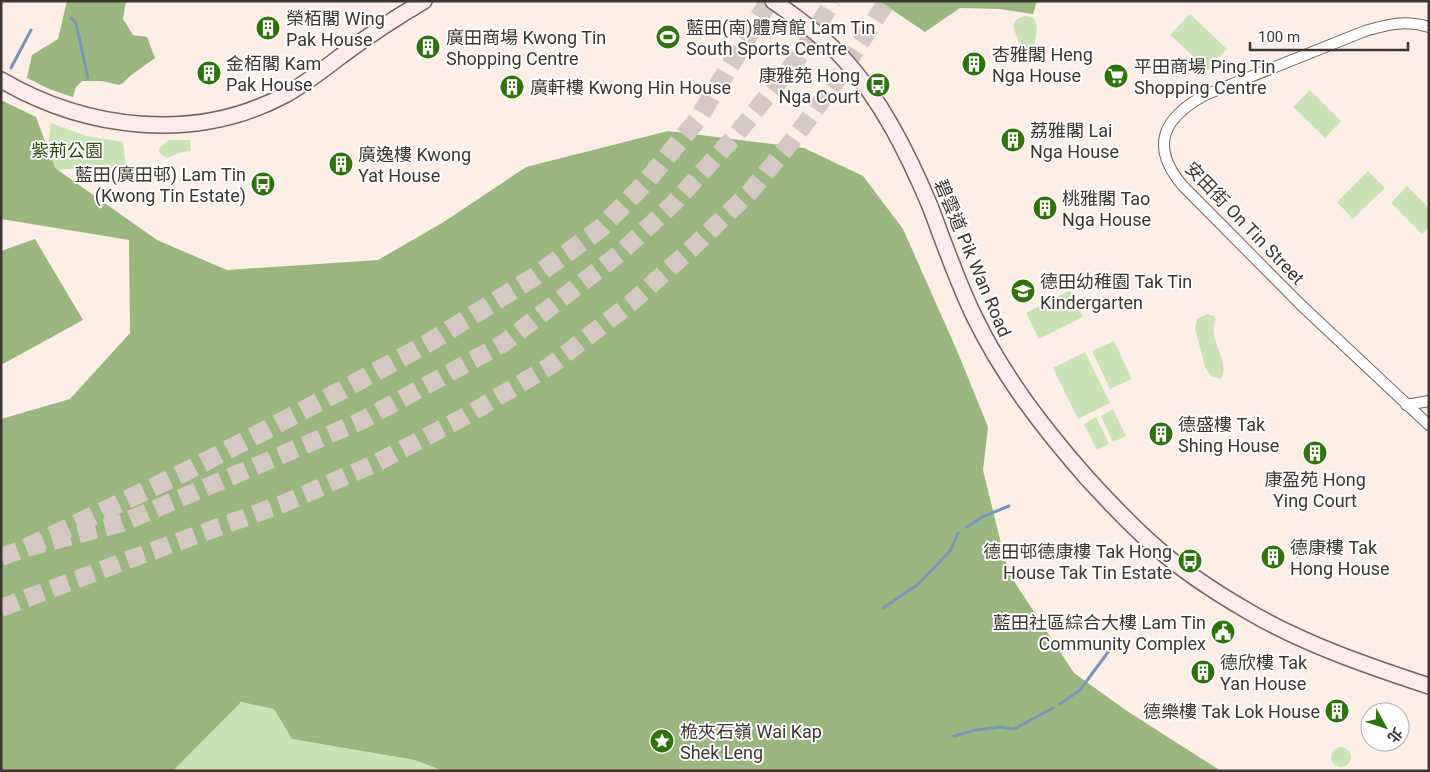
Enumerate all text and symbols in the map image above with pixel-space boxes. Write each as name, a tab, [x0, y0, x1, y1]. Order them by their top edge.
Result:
place label: 榮栢閣 Wing Pak House	[286, 8, 385, 50]
building icon: 榮栢閣 Wing Pak House	[255, 15, 281, 41]
place label: 藍田(南)體育館 Lam Tin South Sports Centre	[686, 17, 875, 59]
scale bar	[1250, 20, 1408, 52]
sports icon: 藍田(南)體育館 Lam Tin South Sports Centre	[655, 24, 681, 50]
place label: 廣田商場 Kwong Tin Shopping Centre	[446, 27, 606, 69]
text: 100 m	[1258, 28, 1300, 46]
building icon: 廣田商場 Kwong Tin Shopping Centre	[415, 34, 441, 60]
place label: 杏雅閣 Heng Nga House	[992, 44, 1093, 86]
building icon: 杏雅閣 Heng Nga House	[961, 51, 987, 77]
place label: 金栢閣 Kam Pak House	[226, 53, 321, 95]
place label: 平田商場 Ping Tin Shopping Centre	[1134, 56, 1275, 98]
building icon: 金栢閣 Kam Pak House	[196, 60, 222, 86]
supermarket icon: 平田商場 Ping Tin Shopping Centre	[1103, 63, 1129, 89]
place label: 康雅苑 Hong Nga Court	[758, 65, 860, 107]
bus stop icon: 康雅苑 Hong Nga Court	[865, 72, 891, 98]
building icon: 廣軒樓 Kwong Hin House	[499, 74, 525, 100]
place label: 廣軒樓 Kwong Hin House	[530, 77, 731, 98]
place label: 荔雅閣 Lai Nga House	[1030, 120, 1119, 162]
building icon: 荔雅閣 Lai Nga House	[1000, 127, 1026, 153]
park label: 紫荊公園	[31, 140, 103, 161]
place label: 廣逸樓 Kwong Yat House	[358, 144, 471, 186]
building icon: 廣逸樓 Kwong Yat House	[328, 151, 354, 177]
street label: 安田街 On Tin Street	[1181, 157, 1309, 289]
place label: 藍田(廣田邨) Lam Tin (Kwong Tin Estate)	[75, 164, 246, 207]
bus stop icon: 藍田(廣田邨) Lam Tin (Kwong Tin Estate)	[250, 171, 276, 197]
street label: 碧雲道 Pik Wan Road	[930, 176, 1016, 340]
place label: 桃雅閣 Tao Nga House	[1062, 188, 1151, 230]
building icon: 桃雅閣 Tao Nga House	[1032, 195, 1058, 221]
place label: 德田幼稚園 Tak Tin Kindergarten	[1040, 271, 1192, 313]
school or university icon: 德田幼稚園 Tak Tin Kindergarten	[1010, 278, 1036, 304]
place label: 德盛樓 Tak Shing House	[1178, 414, 1279, 456]
building icon: 德盛樓 Tak Shing House	[1148, 421, 1174, 447]
building icon: 康盈苑 Hong Ying Court	[1302, 440, 1328, 466]
place label: 康盈苑 Hong Ying Court	[1264, 469, 1366, 511]
place label: 德康樓 Tak Hong House	[1290, 537, 1389, 579]
place label: 德田邨德康樓 Tak Hong House Tak Tin Estate	[983, 541, 1172, 583]
building icon: 德康樓 Tak Hong House	[1260, 544, 1286, 570]
bus stop icon: 德田邨德康樓 Tak Hong House Tak Tin Estate	[1177, 548, 1203, 574]
place label: 藍田社區綜合大樓 Lam Tin Community Complex	[993, 612, 1206, 654]
public building icon: 藍田社區綜合大樓 Lam Tin Community Complex	[1210, 619, 1236, 645]
place label: 德欣樓 Tak Yan House	[1220, 652, 1308, 694]
building icon: 德欣樓 Tak Yan House	[1190, 659, 1216, 685]
building icon: 德樂樓 Tak Lok House	[1324, 698, 1350, 724]
place label: 德樂樓 Tak Lok House	[1143, 701, 1320, 722]
north arrow	[1360, 702, 1410, 752]
place label: 桅夾石嶺 Wai Kap Shek Leng	[680, 721, 822, 763]
text: 北	[1384, 725, 1406, 746]
place icon: 桅夾石嶺 Wai Kap Shek Leng	[649, 728, 675, 754]

